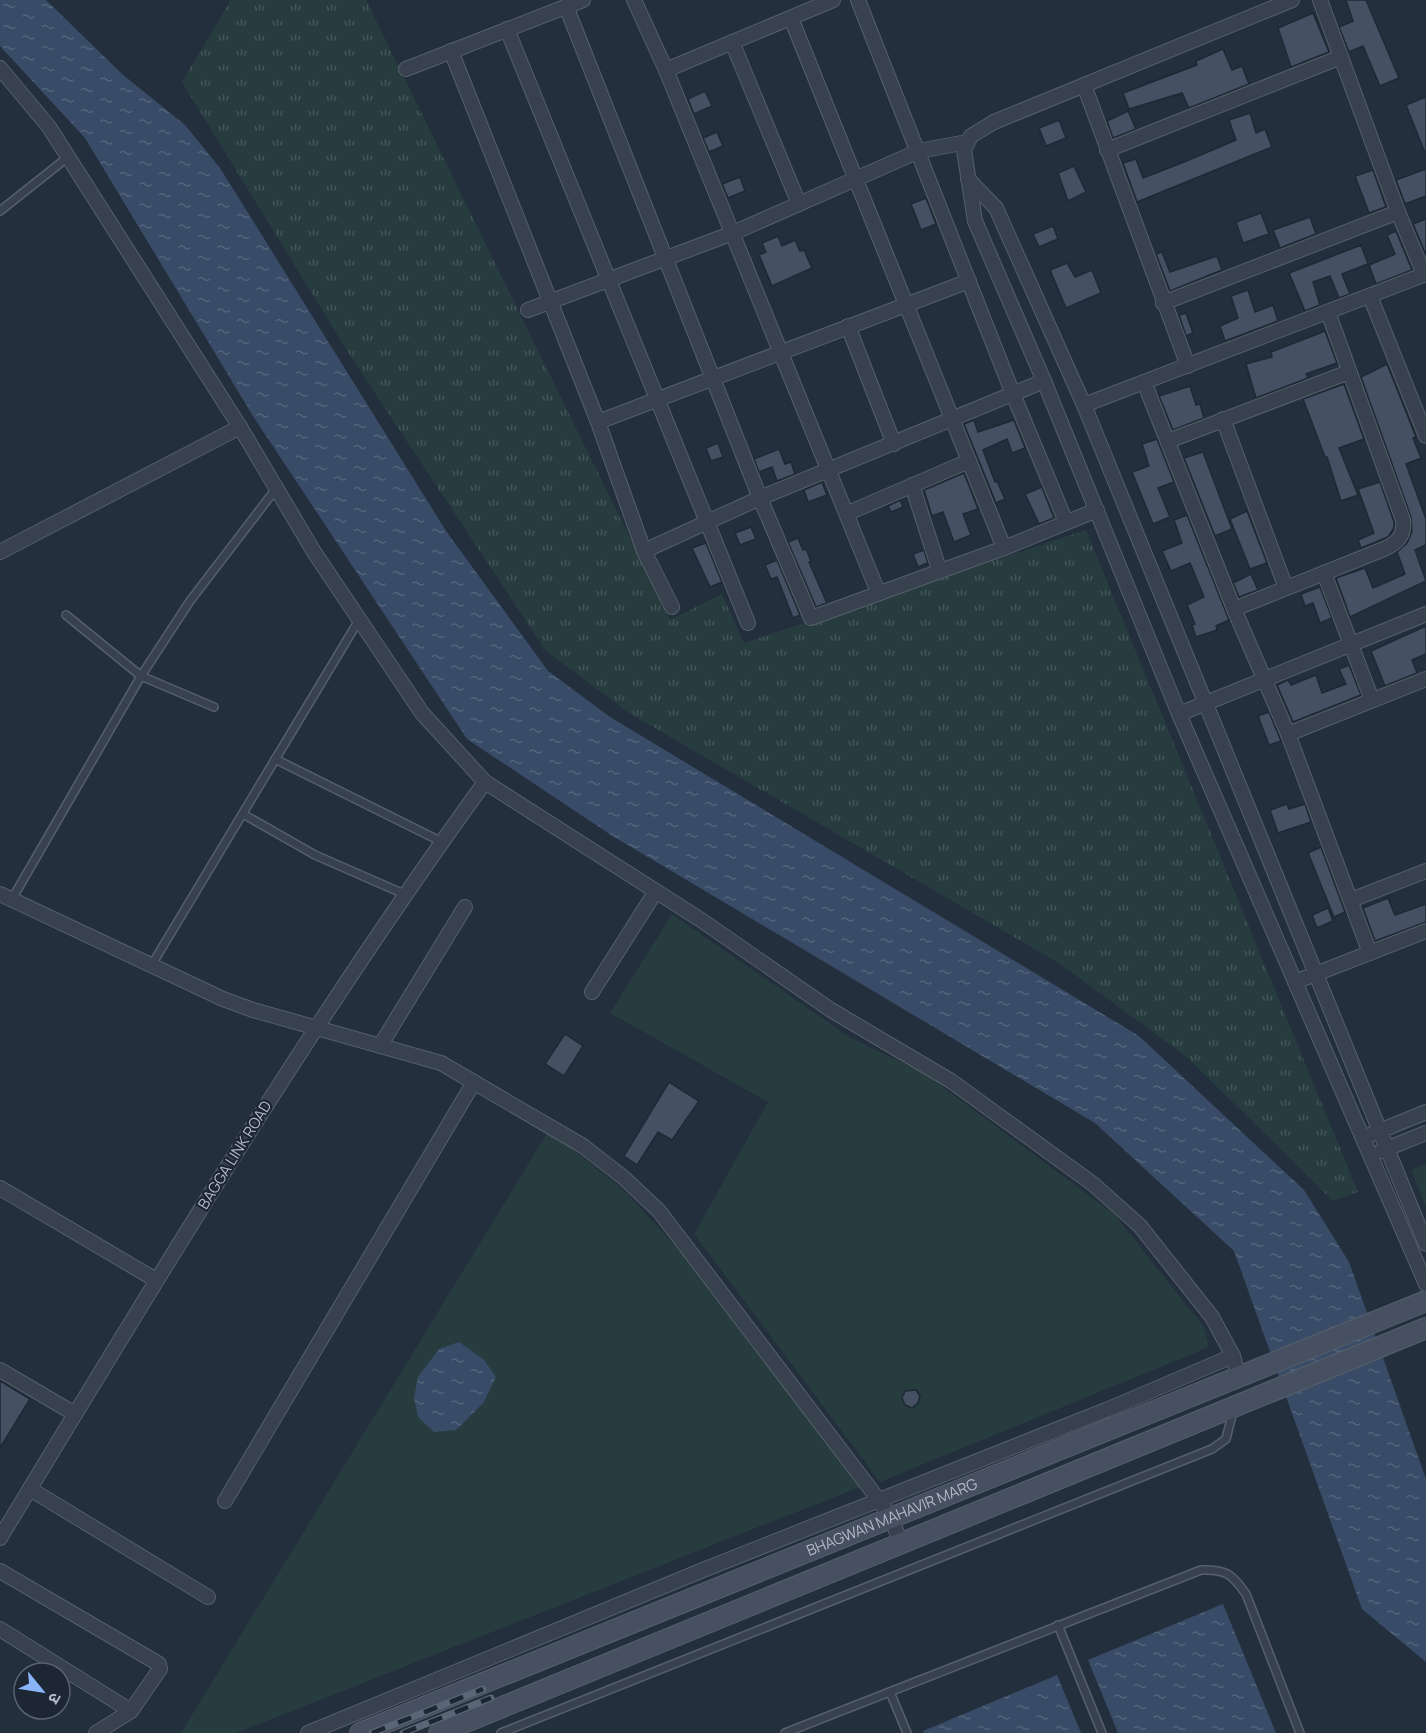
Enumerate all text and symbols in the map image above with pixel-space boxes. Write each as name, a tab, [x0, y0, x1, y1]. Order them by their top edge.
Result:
street label: BAGGA LINK ROAD	[193, 1096, 276, 1213]
street label: BHAGWAN MAHAVIR MARG	[803, 1473, 981, 1561]
north arrow	[12, 1661, 72, 1721]
text: उ	[43, 1689, 67, 1709]

